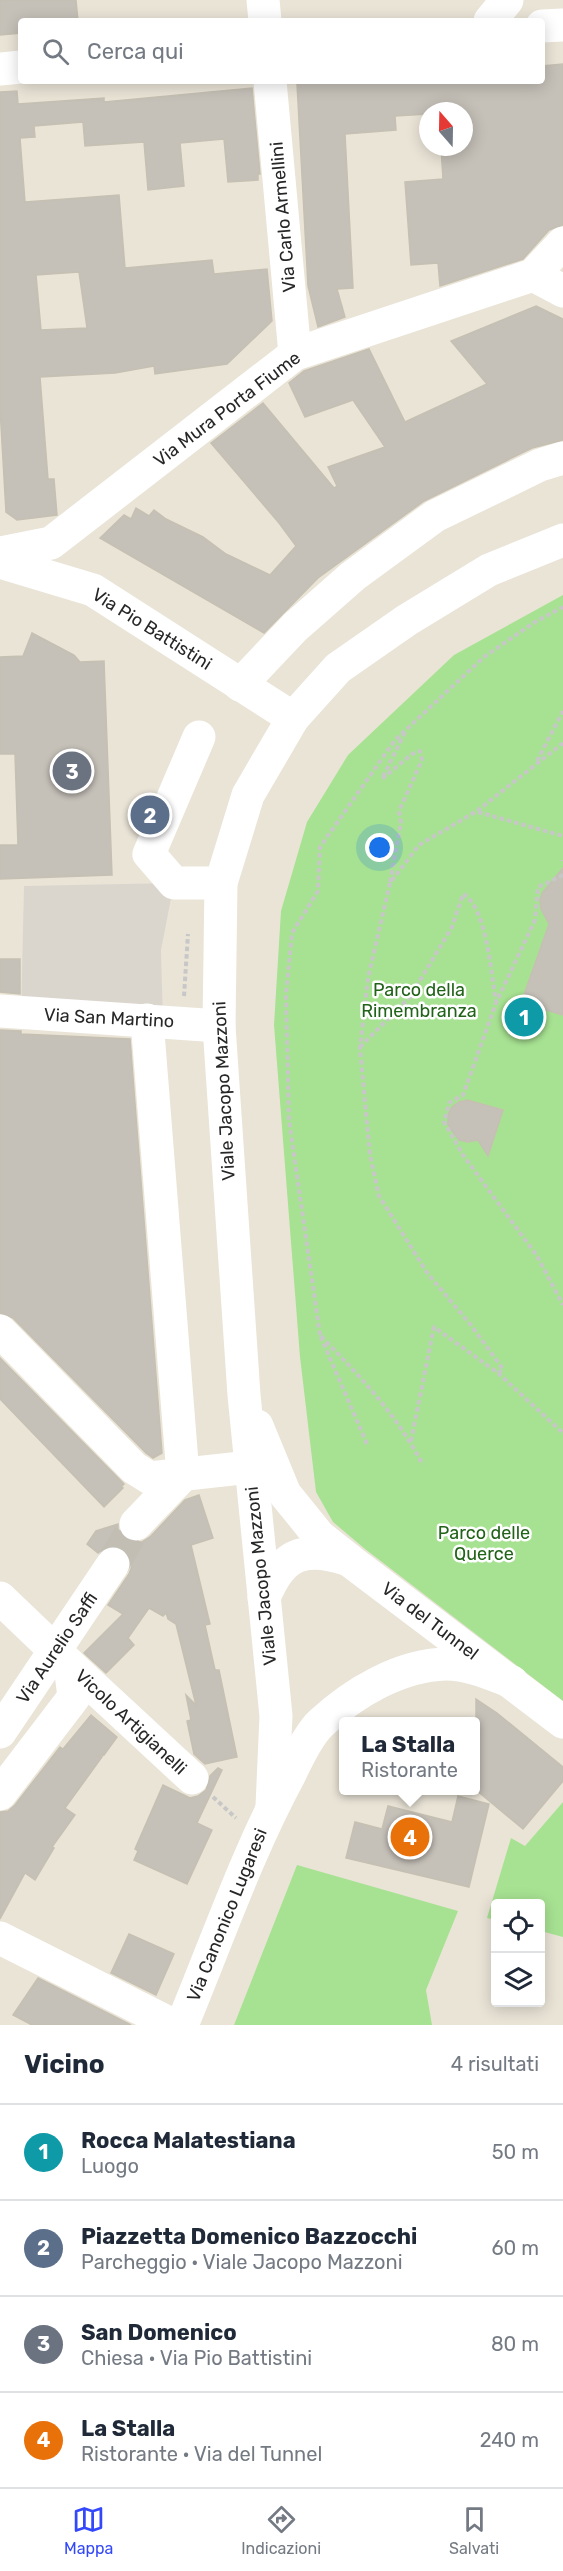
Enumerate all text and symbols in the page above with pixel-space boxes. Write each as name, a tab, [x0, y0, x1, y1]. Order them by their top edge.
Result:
search box	[18, 18, 545, 84]
icon: search	[39, 35, 72, 68]
text: Cerca qui	[87, 38, 183, 65]
north arrow	[419, 102, 473, 156]
street label: Via Carlo Armellini	[265, 141, 301, 293]
street label: Via Mura Porta Fiume	[149, 347, 305, 471]
street label: Via Pio Battistini	[88, 583, 216, 675]
pin: 3	[52, 748, 92, 794]
pin: 2	[130, 792, 170, 838]
your location	[365, 833, 394, 862]
park label: Parco della Rimembranza	[361, 979, 477, 1022]
pin: 1	[504, 994, 544, 1040]
street label: Viale Jacopo Mazzoni	[208, 1001, 240, 1181]
street label: Via San Martino	[43, 1004, 175, 1032]
street label: Viale Jacopo Mazzoni	[241, 1485, 281, 1667]
park label: Parco delle Querce	[438, 1522, 530, 1565]
street label: Via del Tunnel	[377, 1577, 483, 1665]
street label: Via Aurelio Saffi	[12, 1588, 102, 1708]
street label: Vicolo Artigianelli	[71, 1665, 191, 1779]
popup	[339, 1717, 480, 1795]
text: La Stalla	[361, 1731, 455, 1758]
text: Ristorante	[361, 1758, 458, 1782]
pin: 4	[390, 1814, 430, 1860]
street label: Via Canonico Lugaresi	[182, 1825, 272, 2005]
map controls	[491, 1899, 545, 2007]
button: locate	[491, 1899, 545, 1953]
button: layers	[491, 1953, 545, 2007]
text: Vicino	[24, 2049, 105, 2080]
text: 4 risultati	[451, 2052, 539, 2076]
text: Rocca Malatestiana	[81, 2127, 296, 2154]
text: 1	[39, 2140, 48, 2164]
text: 50 m	[492, 2140, 539, 2164]
text: Luogo	[81, 2154, 139, 2178]
text: Piazzetta Domenico Bazzocchi	[81, 2223, 417, 2250]
text: 2	[37, 2236, 50, 2260]
text: 60 m	[492, 2236, 539, 2260]
text: Parcheggio · Viale Jacopo Mazzoni	[81, 2250, 403, 2274]
text: San Domenico	[81, 2319, 237, 2346]
text: 3	[37, 2332, 50, 2356]
text: 80 m	[491, 2332, 539, 2356]
text: Chiesa · Via Pio Battistini	[81, 2346, 312, 2370]
text: La Stalla	[81, 2415, 175, 2442]
text: 4	[37, 2428, 50, 2452]
text: 240 m	[480, 2428, 539, 2452]
text: Ristorante · Via del Tunnel	[81, 2442, 322, 2466]
tab: Mappa	[64, 2503, 113, 2558]
tab: Indicazioni	[241, 2503, 321, 2558]
tab: Salvati	[449, 2503, 499, 2558]

